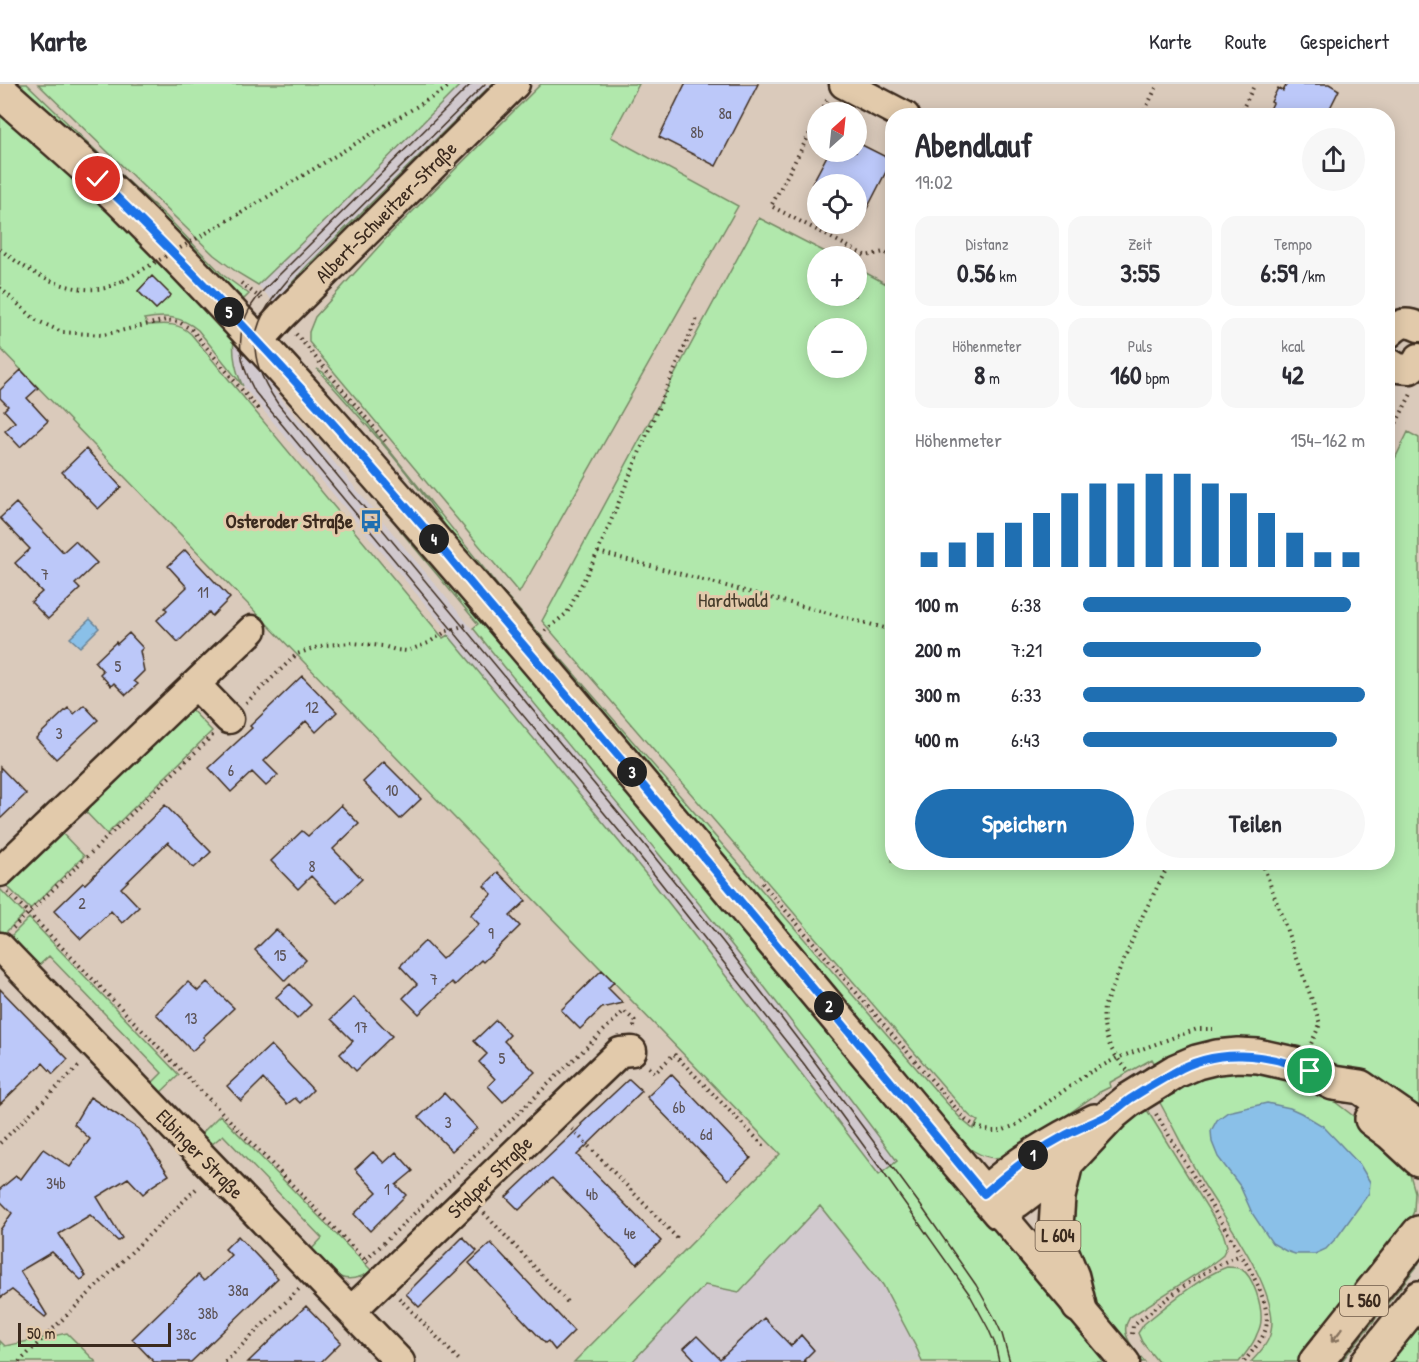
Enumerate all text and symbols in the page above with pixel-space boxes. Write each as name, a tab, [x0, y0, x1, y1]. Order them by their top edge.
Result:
text: Karte	[30, 22, 87, 60]
text: Karte	[1149, 27, 1192, 56]
text: Route	[1225, 27, 1267, 56]
text: Gespeichert	[1300, 27, 1389, 56]
house number: 8a	[718, 102, 732, 124]
north arrow	[807, 102, 867, 162]
map controls	[807, 102, 867, 378]
house number: 8b	[690, 121, 704, 143]
text: Abendlauf	[915, 123, 1032, 167]
button: share	[1302, 128, 1365, 191]
street label: Albert-Schweitzer-Straße	[309, 135, 462, 288]
pin	[72, 153, 123, 204]
icon: check	[81, 162, 114, 195]
text: 19:02	[915, 168, 953, 195]
button: locate	[807, 174, 867, 234]
text: Distanz	[965, 233, 1009, 255]
text: Zeit	[1128, 233, 1152, 255]
text: Tempo	[1274, 233, 1312, 255]
button: +	[807, 246, 867, 306]
text: 0.56	[957, 255, 996, 290]
text: 3:55	[1120, 255, 1160, 290]
text: 6:59	[1261, 255, 1297, 290]
text: km	[996, 265, 1017, 287]
text: /km	[1297, 265, 1325, 287]
pin: 5	[214, 297, 244, 327]
text: 5	[226, 301, 232, 323]
button: −	[807, 318, 867, 378]
text: Höhenmeter	[952, 335, 1022, 357]
text: Puls	[1128, 335, 1152, 357]
text: kcal	[1281, 335, 1305, 357]
text: 8	[974, 357, 985, 392]
text: 160	[1110, 357, 1142, 392]
text: 42	[1282, 357, 1304, 392]
text: m	[985, 367, 1000, 389]
text: bpm	[1142, 367, 1170, 389]
text: Höhenmeter	[915, 426, 1002, 453]
text: 154–162 m	[1291, 426, 1365, 453]
place label: Osteroder Straße	[225, 507, 353, 535]
bus stop icon: Osteroder Straße	[358, 508, 384, 534]
pin: 4	[419, 524, 449, 554]
text: 4	[431, 528, 437, 550]
house number: 7	[41, 563, 49, 585]
house number: 11	[197, 581, 209, 603]
park label: Hardtwald	[698, 586, 768, 613]
text: 100 m	[915, 591, 958, 618]
text: 6:38	[1011, 591, 1041, 618]
text: 200 m	[915, 636, 960, 663]
text: 7:21	[1011, 636, 1042, 663]
house number: 5	[115, 655, 122, 677]
text: 300 m	[915, 681, 960, 708]
text: 6:33	[1011, 681, 1042, 708]
house number: 12	[305, 696, 319, 718]
house number: 3	[55, 722, 63, 744]
text: 400 m	[915, 726, 959, 753]
text: 6:43	[1011, 726, 1040, 753]
pin: 3	[617, 757, 647, 787]
house number: 6	[228, 759, 234, 781]
text: 3	[628, 761, 636, 783]
house number: 10	[386, 779, 398, 801]
button: Speichern	[915, 789, 1134, 858]
button: Teilen	[1146, 789, 1365, 858]
house number: 8	[309, 855, 316, 877]
house number: 2	[78, 892, 86, 914]
house number: 9	[488, 922, 494, 944]
house number: 15	[274, 944, 287, 966]
house number: 7	[430, 968, 438, 990]
pin: 2	[814, 991, 844, 1021]
text: 2	[825, 995, 833, 1017]
house number: 13	[185, 1007, 197, 1029]
house number: 17	[354, 1016, 368, 1038]
pin	[1284, 1045, 1335, 1096]
house number: 5	[499, 1047, 506, 1069]
icon: arrive	[1293, 1054, 1326, 1087]
house number: 6b	[673, 1096, 685, 1118]
street label: Elbinger Straße	[151, 1103, 250, 1204]
house number: 3	[444, 1111, 452, 1133]
house number: 6d	[700, 1123, 712, 1145]
street label: Stolper Straße	[441, 1129, 538, 1224]
pin: 1	[1018, 1140, 1048, 1170]
text: 1	[1030, 1144, 1036, 1166]
house number: 34b	[46, 1172, 66, 1194]
house number: 1	[384, 1178, 390, 1200]
house number: 4b	[586, 1183, 598, 1205]
road number: L 604	[1036, 1221, 1080, 1251]
house number: 4e	[624, 1222, 637, 1244]
house number: 38a	[228, 1279, 248, 1301]
road number: L 560	[1340, 1286, 1388, 1316]
house number: 38b	[198, 1302, 218, 1324]
scale bar	[18, 1320, 171, 1348]
text: 50 m	[27, 1322, 56, 1344]
house number: 38c	[176, 1323, 197, 1345]
one-way arrow	[1330, 1326, 1343, 1342]

